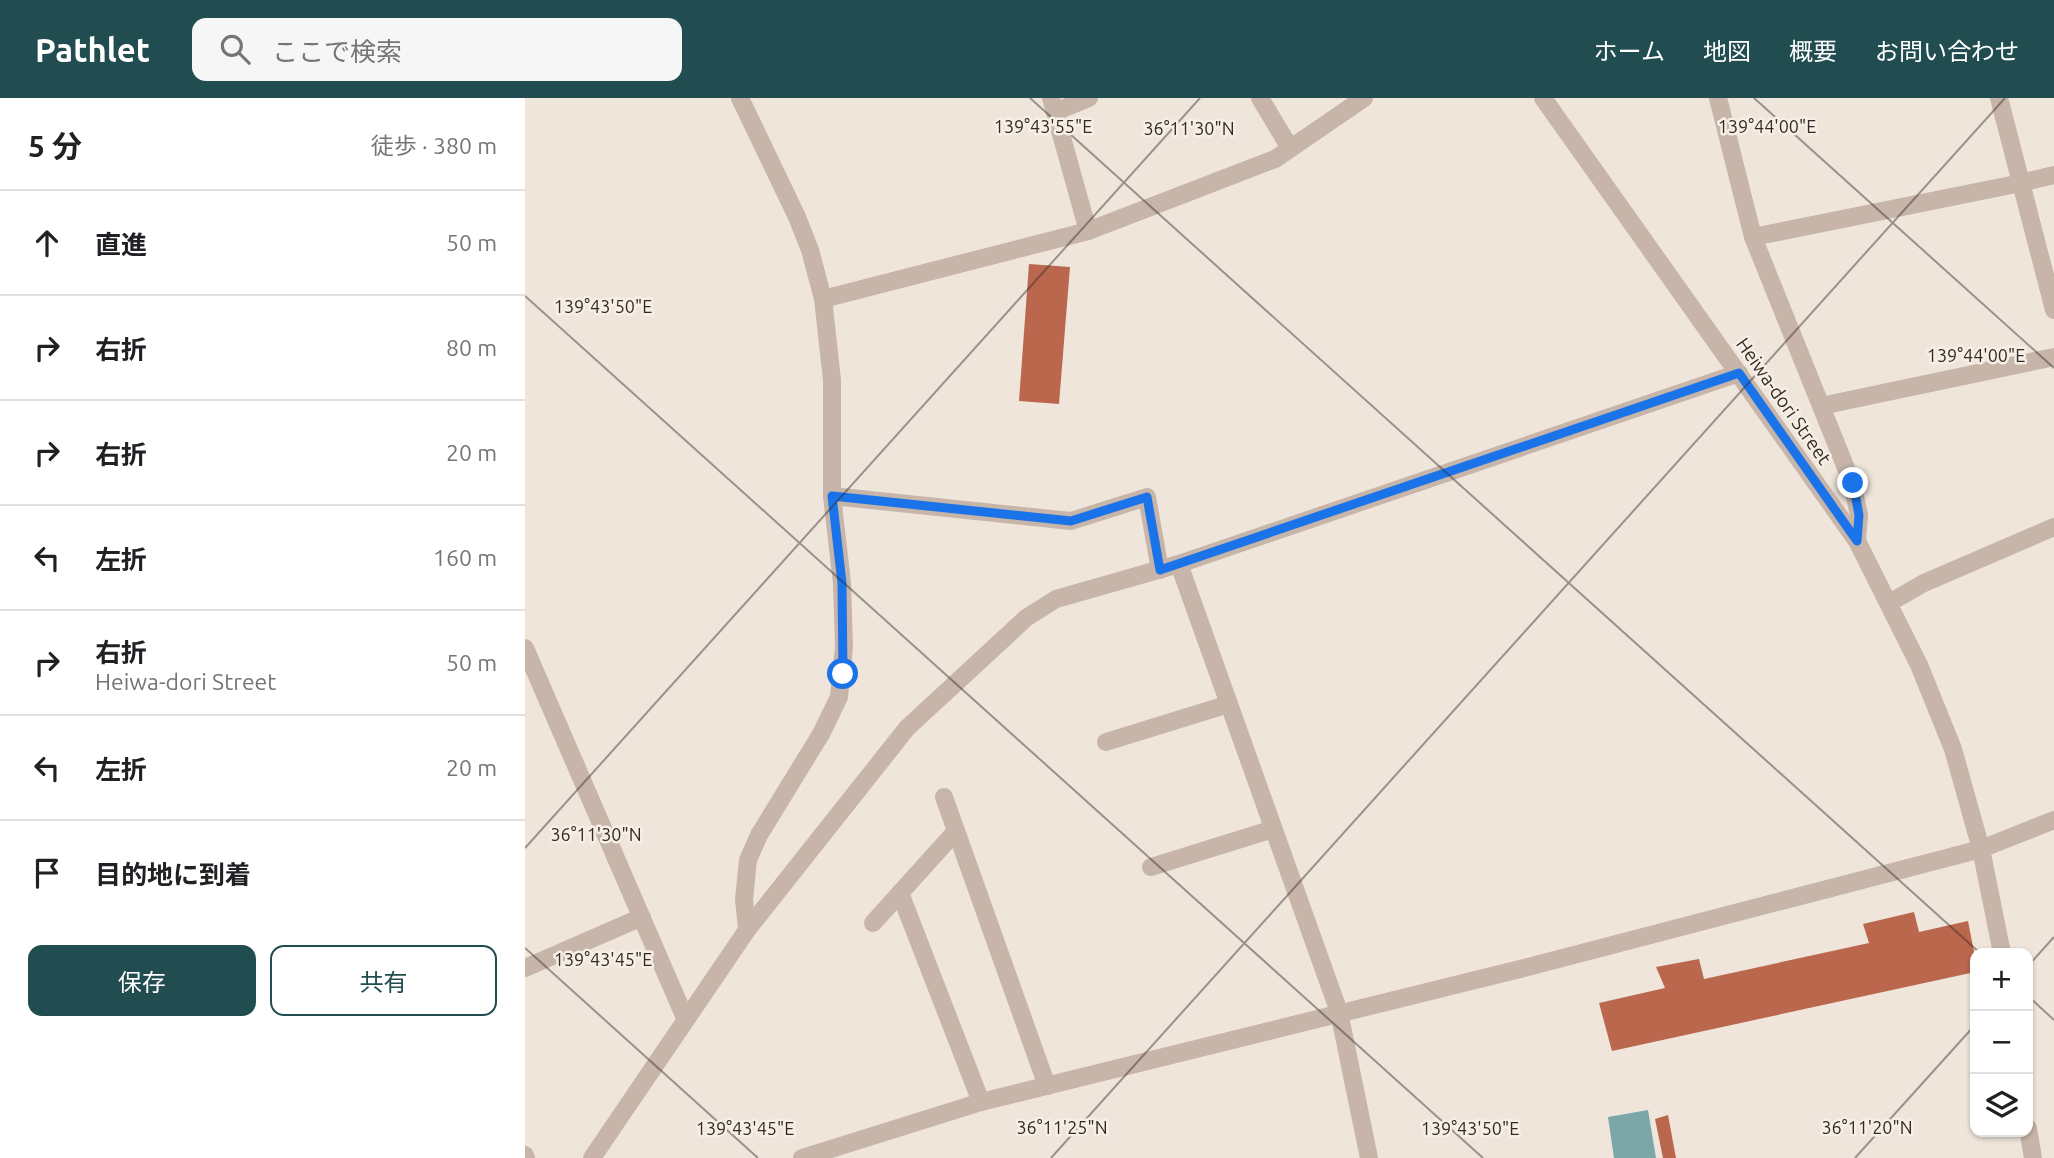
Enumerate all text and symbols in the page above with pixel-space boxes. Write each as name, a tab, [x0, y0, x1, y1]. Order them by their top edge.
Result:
search box	[192, 18, 682, 81]
icon: search	[216, 30, 254, 68]
text: Pathlet	[35, 31, 150, 68]
text: ここで検索	[272, 37, 402, 66]
text: ホーム	[1594, 38, 1665, 65]
text: 地図	[1703, 38, 1751, 65]
text: 概要	[1789, 38, 1837, 65]
text: お問い合わせ	[1875, 38, 2019, 65]
text: 139°43'55"E	[994, 116, 1092, 136]
text: 139°44'00"E	[1718, 116, 1816, 136]
text: 36°11'30"N	[1143, 118, 1235, 138]
text: 5 分	[28, 129, 82, 163]
text: 徒歩 · 380 m	[371, 133, 497, 158]
icon: ahead	[28, 224, 66, 262]
text: 直進	[95, 230, 147, 259]
text: 50 m	[446, 230, 497, 255]
text: 139°43'50"E	[554, 296, 652, 316]
icon: right	[28, 329, 66, 367]
street label: Heiwa-dori Street	[1732, 333, 1836, 469]
text: 右折	[95, 335, 147, 364]
text: 80 m	[446, 335, 497, 360]
text: 139°44'00"E	[1927, 345, 2025, 365]
icon: right	[28, 434, 66, 472]
text: 右折	[95, 440, 147, 469]
text: 20 m	[446, 440, 497, 465]
route end	[1837, 467, 1868, 498]
icon: left	[28, 539, 66, 577]
text: 左折	[95, 545, 147, 574]
text: 160 m	[433, 545, 497, 570]
text: 右折	[95, 638, 147, 667]
icon: right	[28, 644, 66, 682]
text: 50 m	[446, 650, 497, 675]
route start	[827, 658, 858, 689]
text: Heiwa-dori Street	[95, 669, 276, 694]
icon: left	[28, 749, 66, 787]
text: 左折	[95, 755, 147, 784]
text: 20 m	[446, 755, 497, 780]
text: 36°11'30"N	[550, 824, 642, 844]
icon: arrive	[28, 854, 66, 892]
text: 目的地に到着	[95, 860, 251, 889]
button: 保存	[28, 945, 256, 1016]
button: 共有	[270, 945, 497, 1016]
map controls	[1970, 948, 2033, 1137]
button: +	[1970, 948, 2033, 1011]
text: 139°43'45"E	[554, 949, 652, 969]
button: −	[1970, 1011, 2033, 1074]
button: layers	[1970, 1074, 2033, 1137]
text: 36°11'25"N	[1016, 1117, 1108, 1137]
text: 36°11'20"N	[1821, 1117, 1913, 1137]
text: 139°43'45"E	[696, 1118, 794, 1138]
text: 139°43'50"E	[1421, 1118, 1519, 1138]

